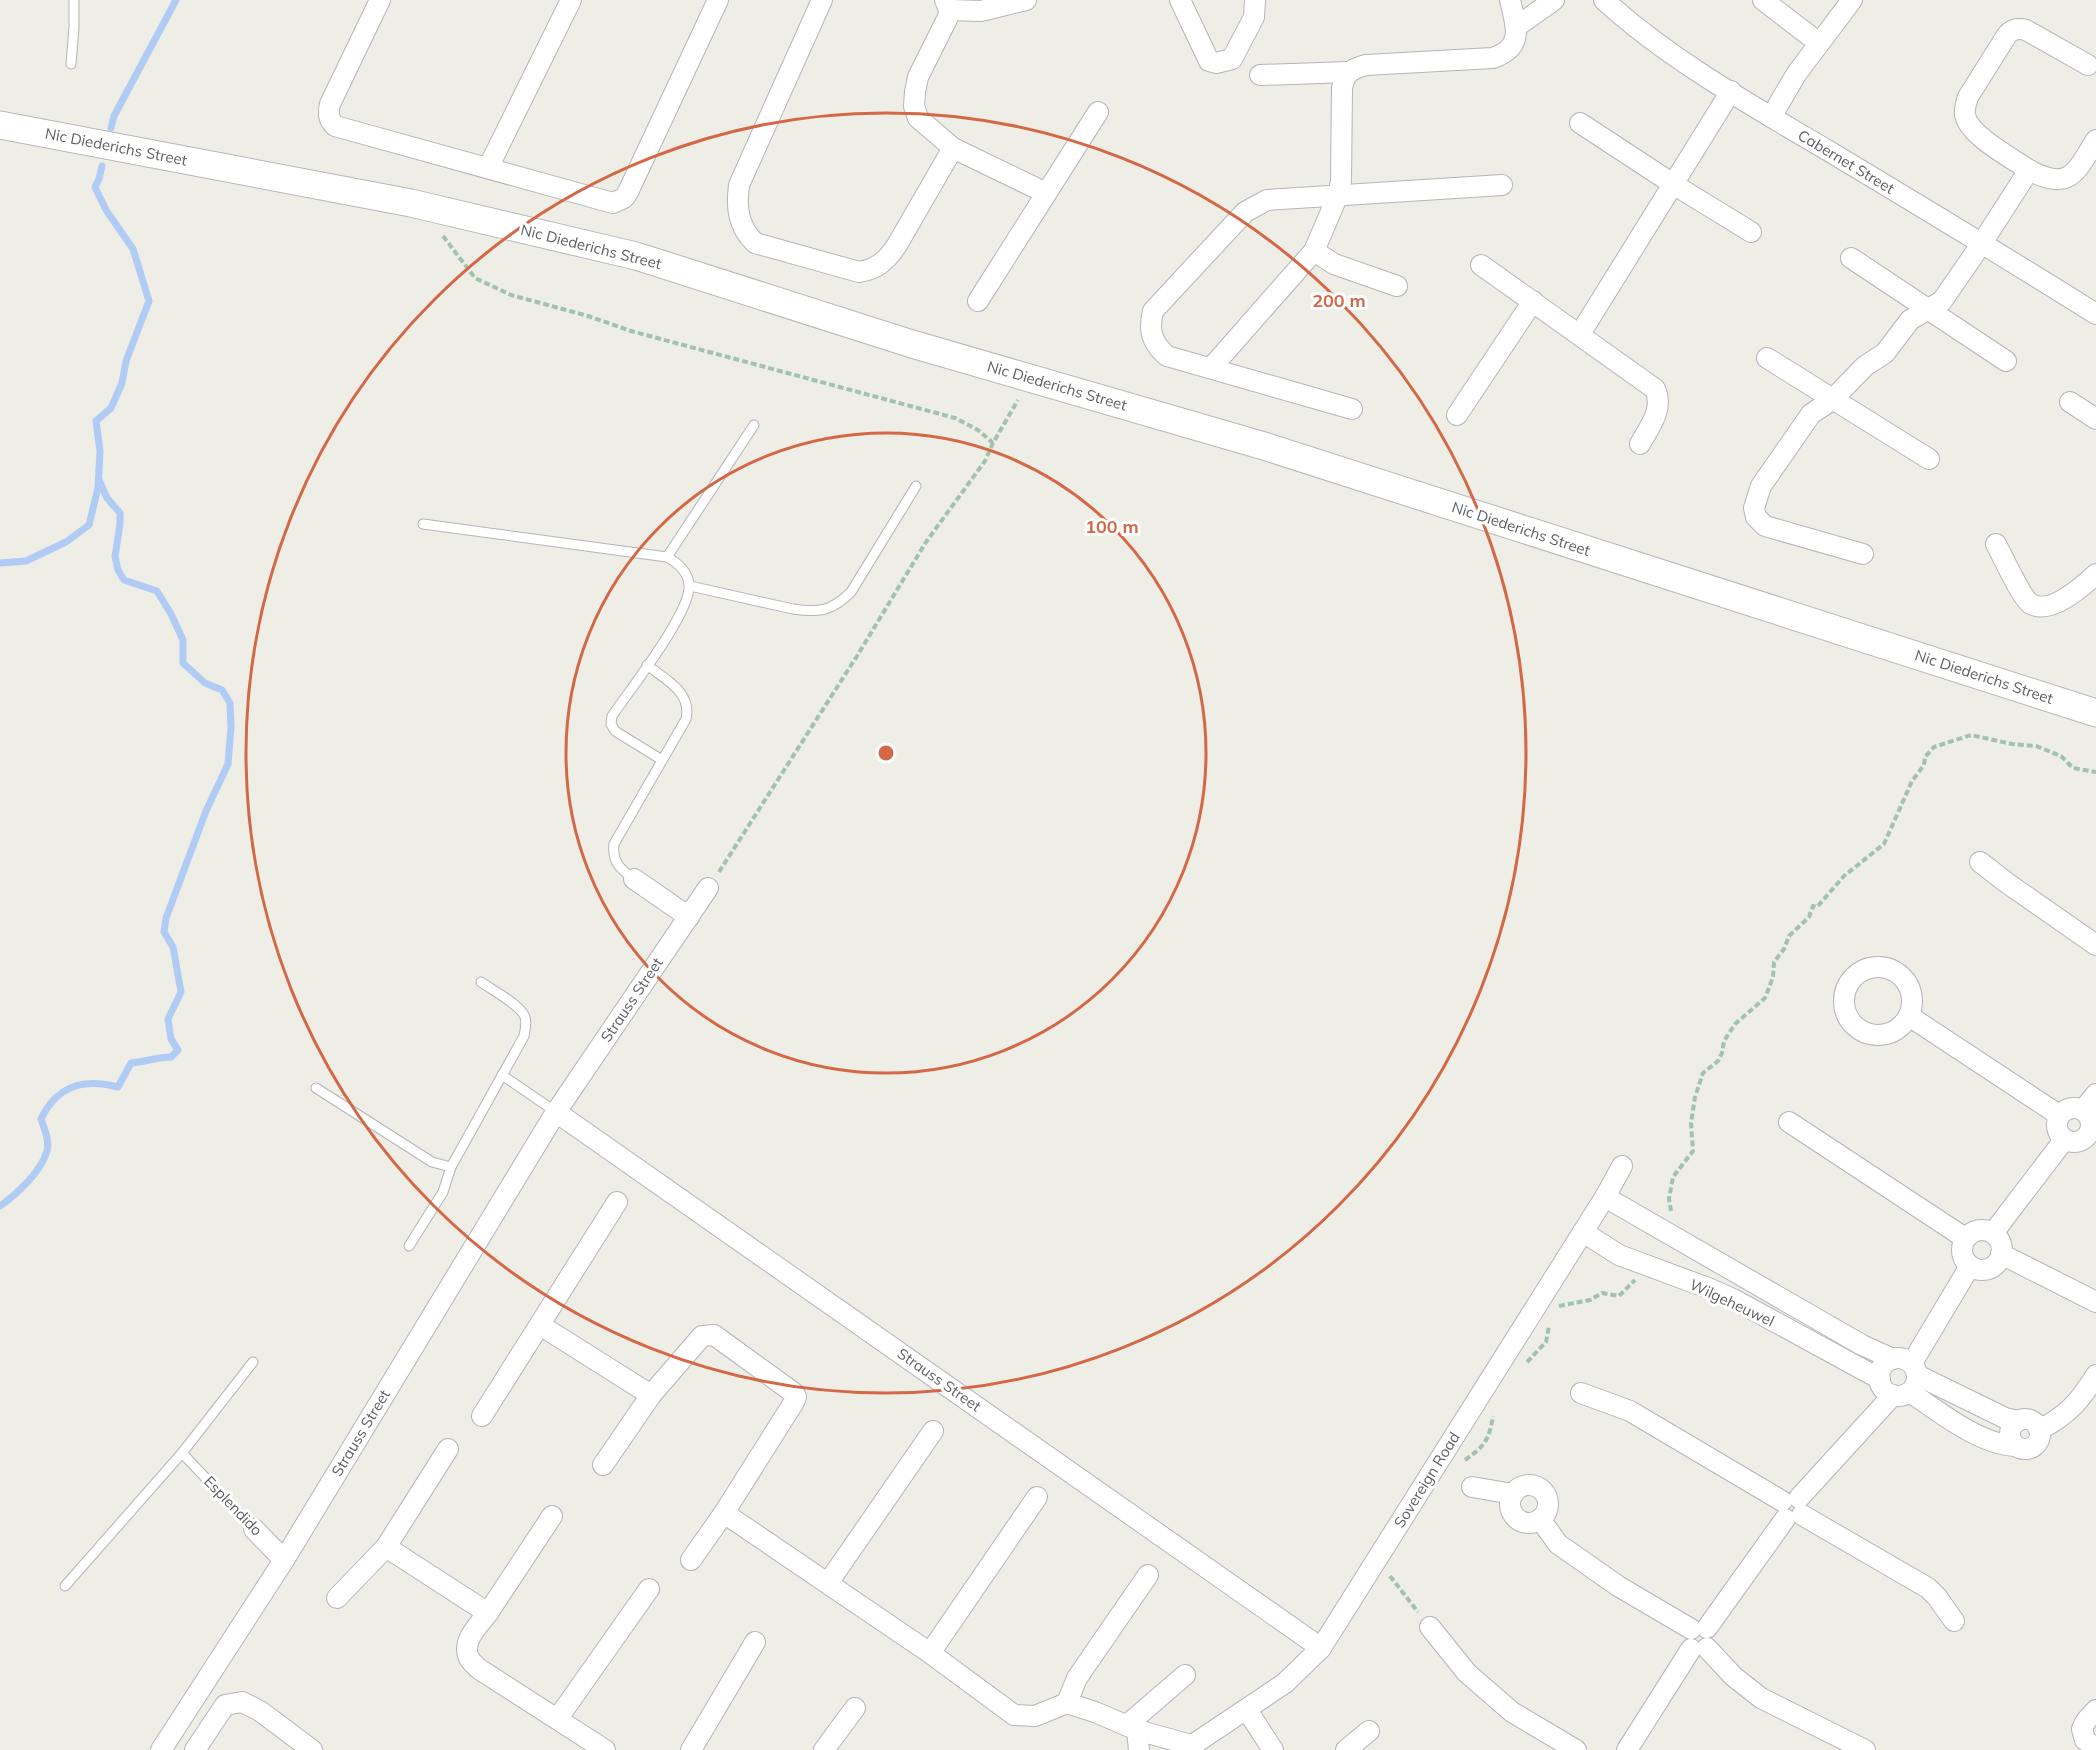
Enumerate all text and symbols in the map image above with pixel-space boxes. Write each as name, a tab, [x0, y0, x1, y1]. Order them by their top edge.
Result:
street label: Nic Diederichs Street	[43, 123, 189, 170]
street label: Cabernet Street	[1795, 125, 1898, 198]
street label: Nic Diederichs Street	[519, 220, 663, 273]
text: 200 m	[1312, 289, 1366, 312]
street label: Nic Diederichs Street	[985, 357, 1129, 415]
street label: Nic Diederichs Street	[1450, 497, 1593, 560]
text: 100 m	[1085, 515, 1139, 538]
street label: Nic Diederichs Street	[1913, 645, 2056, 708]
centre of rings	[876, 743, 896, 763]
street label: Strauss Street	[596, 954, 667, 1046]
street label: Wilgeheuwel	[1687, 1275, 1778, 1330]
street label: Strauss Street	[894, 1344, 985, 1415]
street label: Strauss Street	[327, 1386, 394, 1480]
street label: Sovereign Road	[1390, 1428, 1464, 1531]
street label: Esplendido	[200, 1472, 267, 1540]

